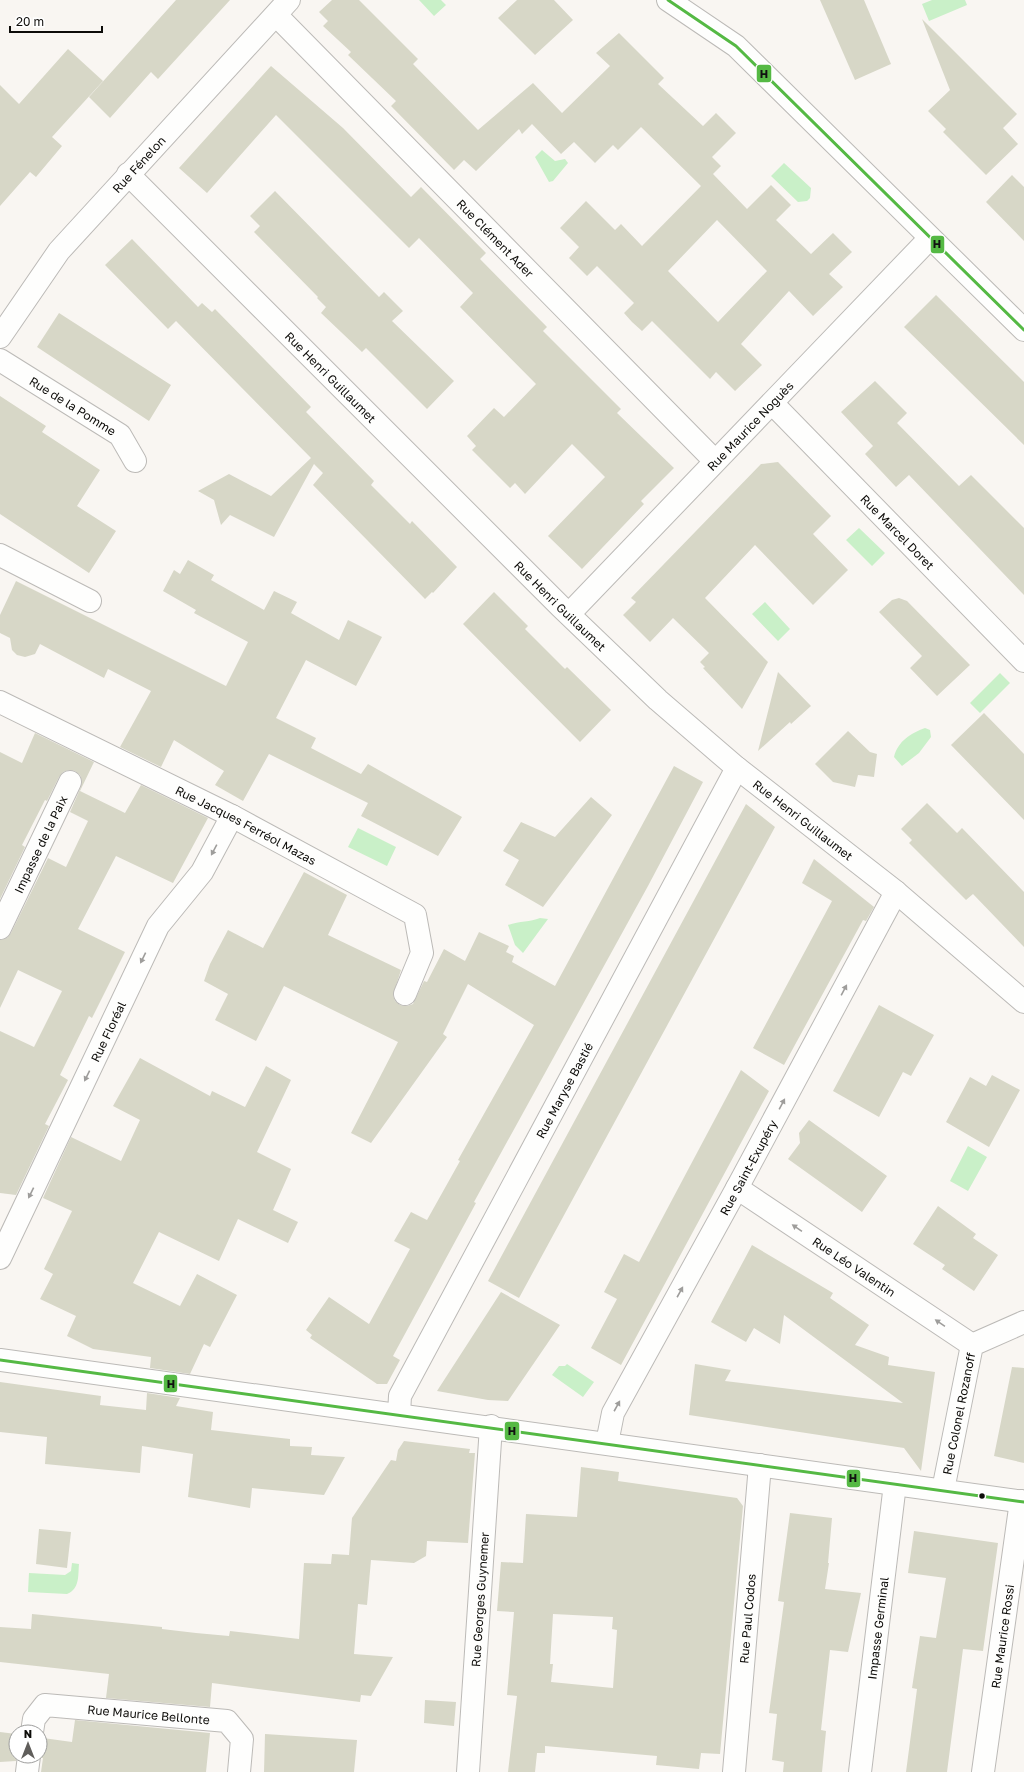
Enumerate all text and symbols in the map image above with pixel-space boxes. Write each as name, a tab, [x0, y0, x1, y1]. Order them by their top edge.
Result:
scale bar	[10, 8, 102, 34]
text: 20 m	[16, 14, 44, 29]
line badge: H	[756, 64, 772, 83]
text: H	[760, 67, 768, 80]
street label: Rue Fénelon	[109, 133, 168, 196]
street label: Rue Clément Ader	[454, 196, 538, 281]
line badge: H	[930, 235, 945, 254]
text: H	[933, 237, 941, 250]
street label: Rue Henri Guillaumet	[282, 328, 380, 426]
street label: Rue de la Pomme	[27, 373, 119, 438]
street label: Rue Maurice Noguès	[703, 378, 796, 474]
street label: Rue Marcel Doret	[858, 491, 938, 573]
street label: Rue Henri Guillaumet	[511, 557, 610, 654]
street label: Rue Henri Guillaumet	[750, 776, 856, 863]
street label: Rue Jacques Ferréol Mazas	[173, 782, 319, 868]
street label: Impasse de la Paix	[10, 792, 70, 895]
one-way arrow	[210, 845, 217, 856]
one-way arrow	[140, 953, 146, 964]
one-way arrow	[840, 984, 847, 995]
street label: Rue Floréal	[87, 998, 129, 1064]
street label: Rue Maryse Bastié	[532, 1040, 596, 1141]
one-way arrow	[84, 1070, 90, 1081]
one-way arrow	[779, 1098, 785, 1110]
street label: Rue Saint-Exupéry	[716, 1117, 780, 1218]
one-way arrow	[28, 1187, 34, 1199]
one-way arrow	[792, 1224, 802, 1232]
street label: Rue Léo Valentin	[810, 1233, 899, 1299]
one-way arrow	[676, 1286, 683, 1298]
one-way arrow	[935, 1319, 945, 1327]
street label: Rue Colonel Rozanoff	[939, 1351, 978, 1476]
line badge: H	[163, 1374, 178, 1393]
text: H	[167, 1377, 175, 1390]
one-way arrow	[613, 1400, 620, 1412]
line badge: H	[504, 1421, 520, 1441]
text: H	[508, 1424, 516, 1437]
line badge: H	[846, 1469, 861, 1488]
text: H	[849, 1471, 857, 1484]
unlabelled marker	[977, 1491, 987, 1501]
street label: Rue Georges Guynemer	[468, 1531, 491, 1667]
street label: Rue Paul Codos	[736, 1573, 758, 1664]
street label: Impasse Germinal	[864, 1576, 891, 1680]
street label: Rue Maurice Rossi	[987, 1583, 1017, 1689]
street label: Rue Maurice Bellonte	[87, 1701, 211, 1727]
north arrow	[8, 1724, 48, 1764]
text: N	[24, 1727, 32, 1740]

